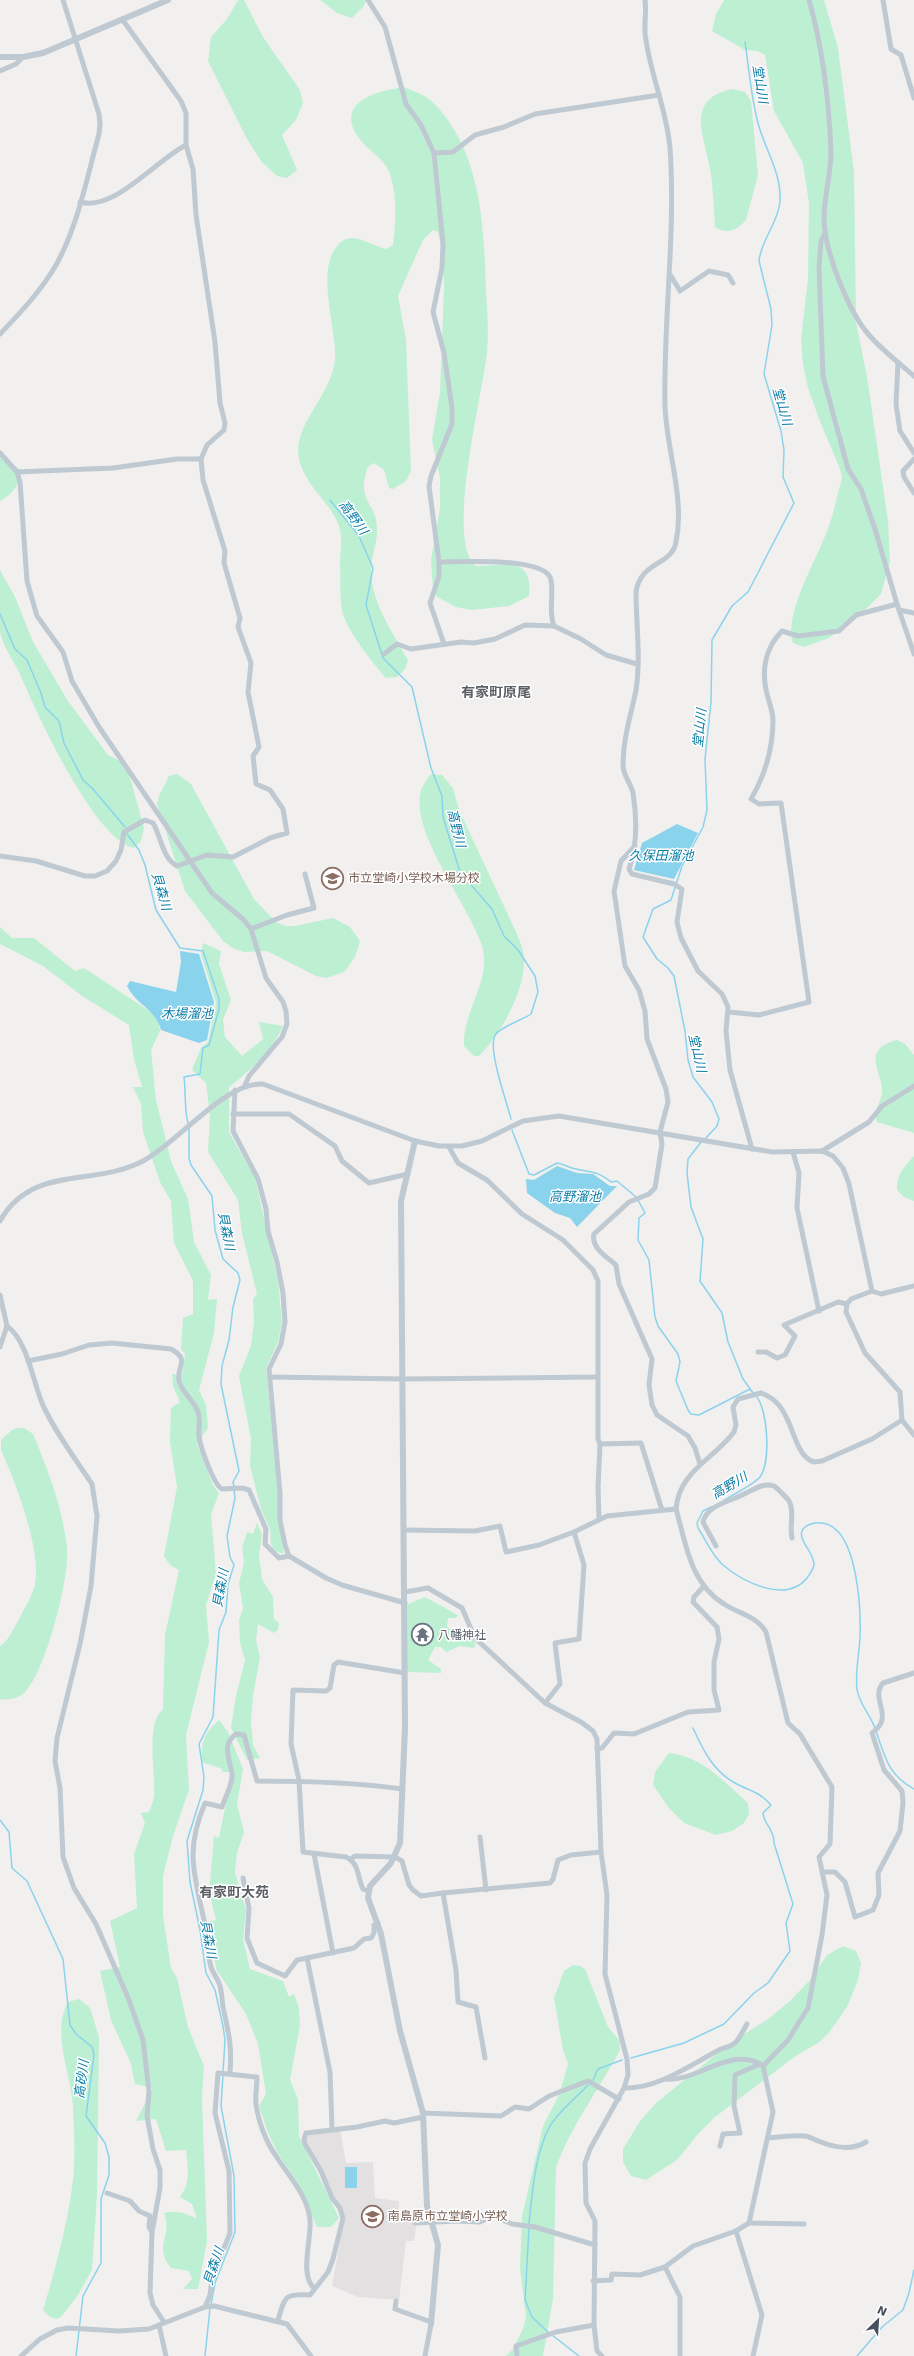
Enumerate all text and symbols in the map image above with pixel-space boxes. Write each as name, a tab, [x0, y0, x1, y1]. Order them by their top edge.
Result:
water label: 堂山川	[750, 64, 771, 106]
water label: 堂山川	[770, 385, 796, 429]
water label: 高野川	[336, 497, 372, 539]
district label: 有家町原尾	[461, 684, 531, 700]
water label: 堂山川	[690, 706, 709, 748]
water label: 高野川	[445, 807, 469, 851]
water label: 久保田溜池	[628, 848, 695, 863]
school or university icon: 市立堂崎小学校木場分校	[319, 865, 345, 891]
water label: 貝森川	[149, 870, 175, 914]
place label: 市立堂崎小学校木場分校	[348, 871, 480, 885]
water label: 木場溜池	[161, 1006, 215, 1021]
water label: 堂山川	[686, 1032, 710, 1076]
water label: 高野溜池	[549, 1189, 603, 1204]
water label: 貝森川	[215, 1211, 238, 1254]
water label: 高野川	[709, 1468, 752, 1502]
water label: 貝森川	[210, 1566, 232, 1609]
temple icon: 八幡神社	[409, 1622, 435, 1648]
place label: 八幡神社	[438, 1628, 486, 1642]
district label: 有家町大苑	[199, 1884, 269, 1900]
water label: 貝森川	[198, 1919, 220, 1962]
water label: 高砂川	[72, 2057, 92, 2099]
school or university icon: 南島原市立堂崎小学校	[359, 2203, 385, 2229]
place label: 南島原市立堂崎小学校	[388, 2209, 508, 2223]
water label: 貝森川	[200, 2243, 228, 2287]
north arrow	[858, 2300, 898, 2340]
text: N	[875, 2304, 889, 2319]

